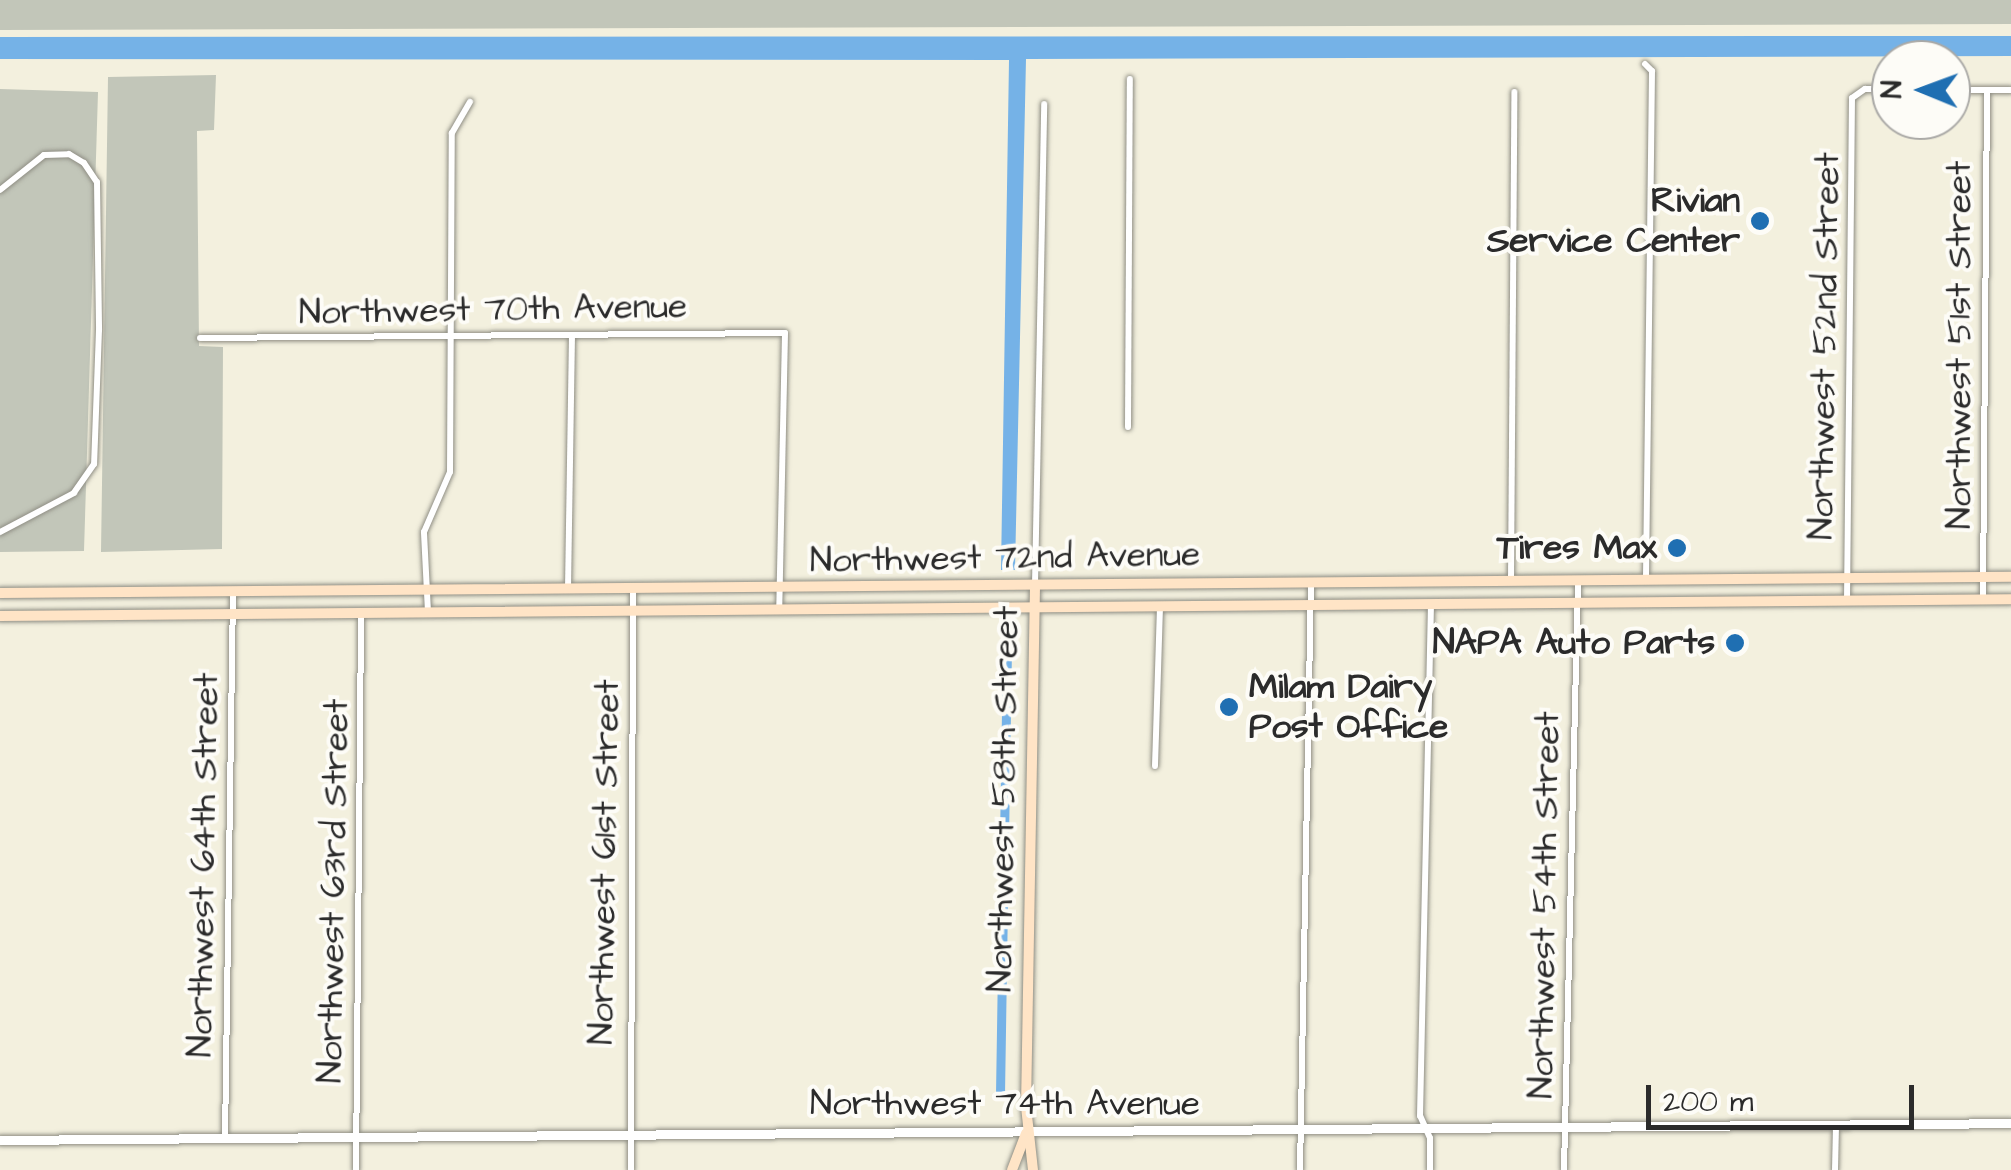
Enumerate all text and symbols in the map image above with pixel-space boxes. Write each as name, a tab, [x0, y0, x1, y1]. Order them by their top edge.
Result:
north arrow	[1871, 40, 1971, 140]
text: N	[1873, 80, 1912, 99]
street label: Northwest 52nd Street	[1801, 152, 1849, 540]
street label: Northwest 51st Street	[1939, 161, 1981, 529]
place label: Rivian Service Center	[1487, 180, 1740, 262]
marker: Rivian Service Center	[1749, 210, 1771, 232]
street label: Northwest 70th Avenue	[299, 286, 687, 334]
place label: Tires Max	[1497, 527, 1657, 569]
street label: Northwest 72nd Avenue	[810, 534, 1200, 582]
marker: Tires Max	[1666, 537, 1688, 559]
street label: Northwest 58th Street	[980, 605, 1028, 993]
place label: NAPA Auto Parts	[1433, 622, 1715, 664]
marker: NAPA Auto Parts	[1724, 632, 1746, 654]
place label: Milam Dairy Post Office	[1249, 666, 1448, 748]
street label: Northwest 64th Street	[180, 672, 228, 1058]
street label: Northwest 61st Street	[581, 679, 629, 1045]
marker: Milam Dairy Post Office	[1218, 696, 1240, 718]
street label: Northwest 63rd Street	[310, 698, 358, 1084]
street label: Northwest 54th Street	[1521, 711, 1569, 1099]
scale bar	[1651, 1065, 1918, 1127]
text: 200 m	[1663, 1081, 1753, 1123]
street label: Northwest 74th Avenue	[810, 1083, 1200, 1125]

